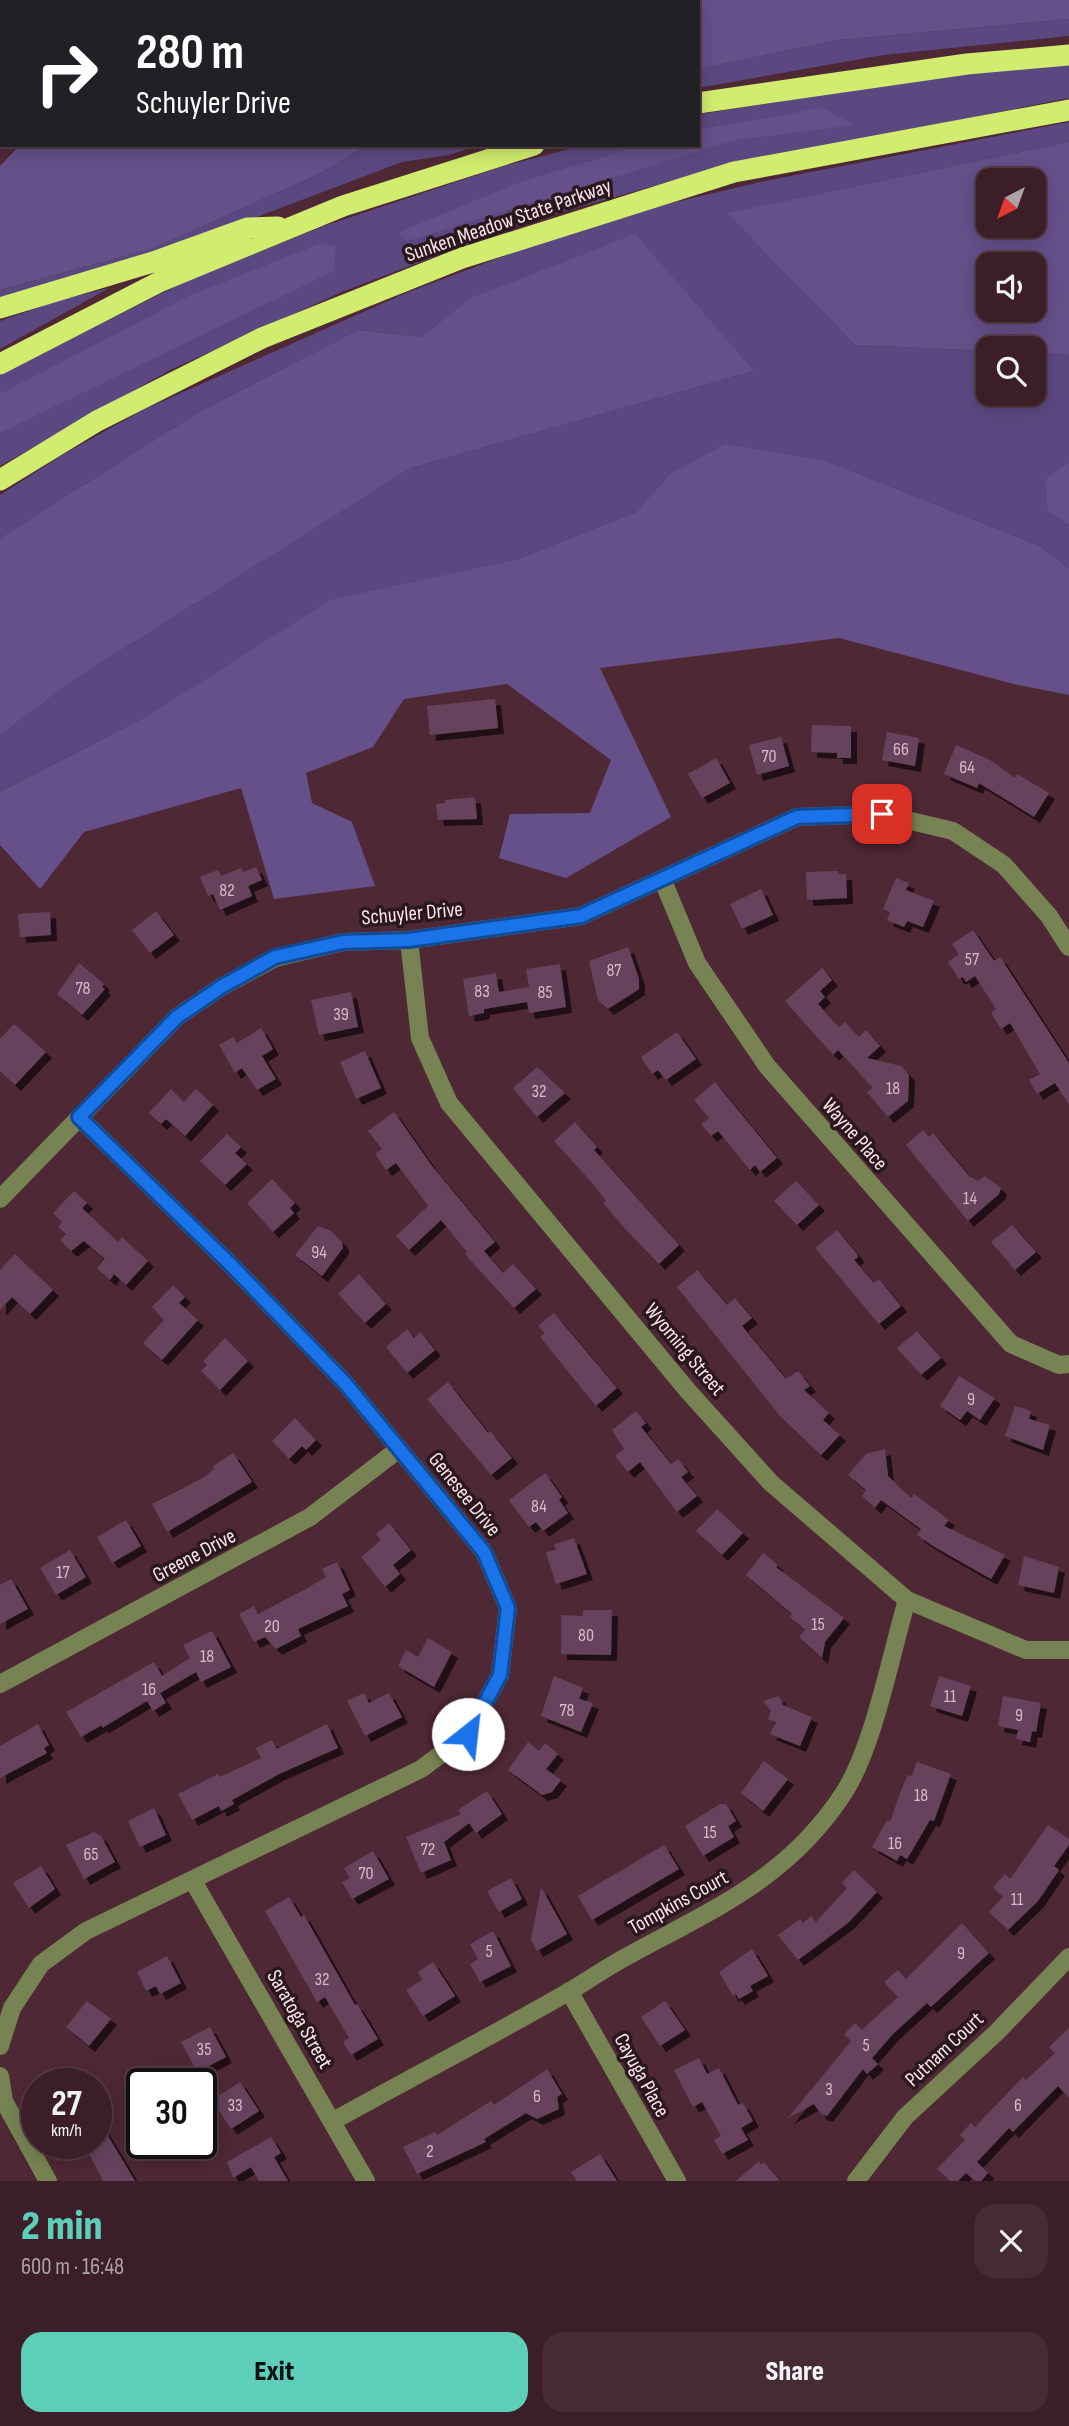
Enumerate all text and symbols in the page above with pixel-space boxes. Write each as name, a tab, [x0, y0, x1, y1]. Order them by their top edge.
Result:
text: 280 m	[136, 24, 244, 83]
icon: right	[21, 28, 112, 119]
text: Schuyler Drive	[136, 84, 291, 123]
north arrow	[976, 168, 1046, 238]
map controls	[976, 168, 1046, 406]
street label: Sunken Meadow State Parkway	[402, 173, 615, 268]
button: sound	[976, 252, 1046, 322]
button: search	[976, 336, 1046, 406]
house number: 66	[893, 739, 909, 760]
house number: 70	[761, 746, 777, 767]
house number: 64	[959, 757, 975, 778]
pin	[852, 784, 912, 844]
icon: arrive	[863, 795, 901, 833]
house number: 82	[219, 880, 235, 901]
street label: Schuyler Drive	[360, 897, 464, 930]
house number: 57	[965, 949, 980, 970]
house number: 87	[606, 960, 622, 981]
house number: 78	[75, 978, 91, 999]
house number: 83	[474, 981, 490, 1002]
house number: 85	[537, 982, 553, 1003]
house number: 39	[333, 1004, 349, 1025]
house number: 18	[886, 1078, 900, 1099]
house number: 32	[532, 1081, 546, 1102]
street label: Wayne Place	[816, 1093, 893, 1176]
house number: 14	[963, 1188, 977, 1209]
house number: 94	[311, 1242, 327, 1263]
street label: Wyoming Street	[639, 1298, 730, 1400]
house number: 9	[967, 1389, 975, 1410]
street label: Genesee Drive	[423, 1447, 506, 1541]
house number: 84	[531, 1496, 547, 1517]
street label: Greene Drive	[148, 1523, 240, 1588]
house number: 17	[56, 1562, 71, 1583]
house number: 15	[811, 1614, 825, 1635]
house number: 20	[264, 1616, 280, 1637]
house number: 80	[578, 1625, 594, 1646]
house number: 18	[200, 1646, 214, 1667]
house number: 16	[142, 1679, 156, 1700]
house number: 11	[944, 1686, 957, 1707]
position arrow	[431, 1697, 505, 1771]
house number: 78	[559, 1700, 575, 1721]
house number: 9	[1015, 1705, 1023, 1726]
house number: 18	[914, 1785, 928, 1806]
house number: 15	[703, 1822, 717, 1843]
house number: 16	[888, 1833, 902, 1854]
house number: 72	[421, 1839, 435, 1860]
house number: 65	[83, 1844, 99, 1865]
house number: 70	[358, 1863, 374, 1884]
street label: Tompkins Court	[624, 1865, 732, 1940]
house number: 11	[1011, 1889, 1024, 1910]
house number: 5	[485, 1941, 493, 1962]
house number: 9	[957, 1943, 965, 1964]
street label: Saratoga Street	[261, 1966, 338, 2073]
house number: 32	[315, 1969, 329, 1990]
street label: Putnam Court	[900, 2007, 989, 2092]
street label: Cayuga Place	[608, 2029, 675, 2121]
house number: 5	[862, 2035, 870, 2056]
house number: 35	[197, 2039, 211, 2060]
speed limit sign: 30	[126, 2068, 217, 2159]
house number: 3	[825, 2079, 833, 2100]
text: 27	[51, 2083, 82, 2126]
house number: 6	[533, 2086, 541, 2107]
house number: 33	[227, 2095, 243, 2116]
house number: 6	[1014, 2095, 1022, 2116]
text: km/h	[51, 2120, 82, 2141]
house number: 2	[426, 2141, 434, 2162]
text: 2 min	[21, 2201, 102, 2252]
button: close	[974, 2204, 1048, 2278]
text: 600 m · 16:48	[21, 2253, 124, 2281]
button: Exit	[21, 2332, 528, 2412]
button: Share	[542, 2332, 1048, 2412]

